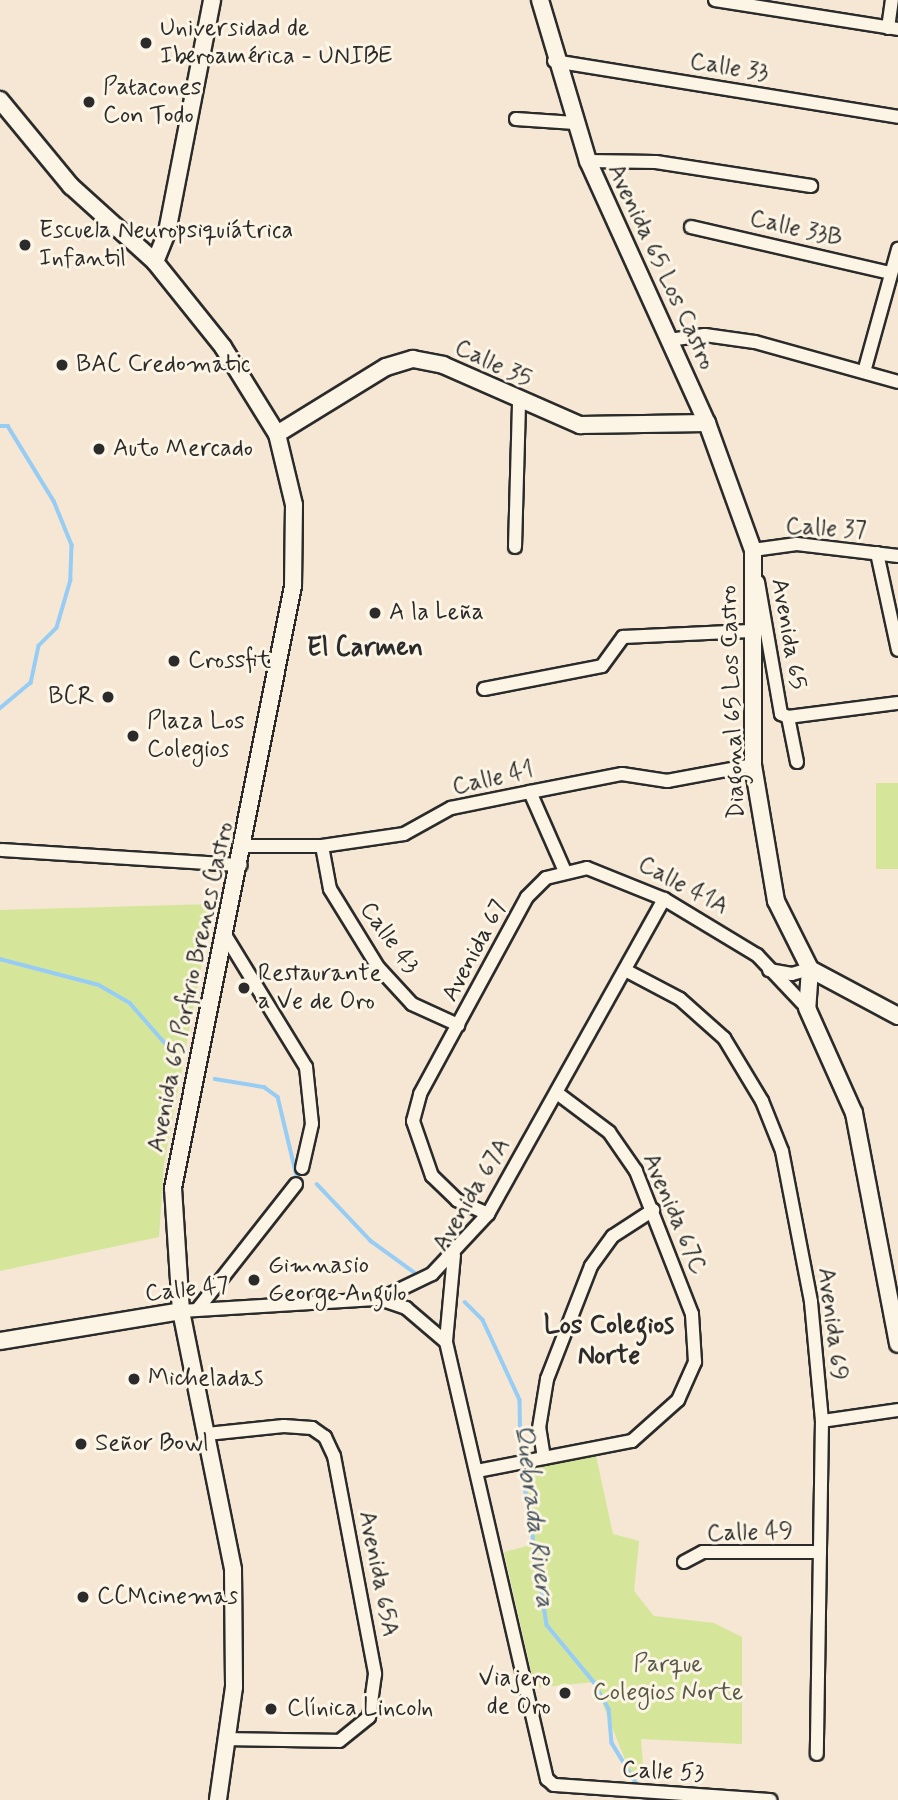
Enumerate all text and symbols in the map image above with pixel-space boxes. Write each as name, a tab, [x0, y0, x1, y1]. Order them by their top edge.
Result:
place label: Universidad de Iberoamérica - UNIBE	[160, 15, 392, 71]
marker: Universidad de Iberoamérica - UNIBE	[138, 35, 154, 51]
street label: Calle 33	[688, 48, 770, 88]
place label: Patacones Con Todo	[103, 74, 202, 130]
marker: Patacones Con Todo	[81, 94, 97, 110]
street label: Avenida 65 Los Castro	[600, 159, 722, 375]
street label: Calle 33B	[747, 204, 845, 254]
place label: Escuela Neuropsiquiátrica Infantil	[39, 217, 289, 273]
marker: Escuela Neuropsiquiátrica Infantil	[17, 237, 33, 253]
street label: Calle 35	[450, 334, 536, 394]
place label: BAC Credomatic	[76, 351, 245, 379]
marker: BAC Credomatic	[54, 357, 70, 373]
place label: Auto Mercado	[113, 435, 250, 463]
marker: Auto Mercado	[91, 441, 107, 457]
street label: Calle 37	[785, 513, 867, 545]
street label: Avenida 65	[764, 576, 812, 692]
street label: Diagonal 65 Los Castro	[714, 583, 752, 821]
place label: A la Leña	[389, 599, 487, 627]
marker: A la Leña	[367, 605, 383, 621]
district label: El Carmen	[303, 633, 427, 665]
place label: Crossfit	[188, 647, 271, 675]
marker: Crossfit	[166, 653, 182, 669]
place label: BCR	[48, 683, 94, 711]
marker: BCR	[100, 689, 116, 705]
place label: Plaza Los Colegios	[147, 708, 246, 764]
marker: Plaza Los Colegios	[125, 728, 141, 744]
street label: Calle 41	[450, 756, 536, 802]
street label: Avenida 65 Porfirio Brenes Castro	[142, 818, 240, 1156]
street label: Calle 41A	[633, 850, 733, 922]
street label: Avenida 67	[436, 895, 514, 1007]
street label: Calle 43	[353, 896, 425, 980]
place label: Restaurante a Ve de Oro	[258, 960, 381, 1016]
marker: Restaurante a Ve de Oro	[236, 980, 252, 996]
street label: Avenida 67A	[427, 1133, 517, 1257]
street label: Avenida 67C	[636, 1149, 712, 1279]
place label: Gimnasio George Angulo	[268, 1252, 406, 1308]
street label: Avenida 69	[811, 1266, 853, 1382]
street label: Calle 47	[144, 1271, 230, 1309]
marker: Gimnasio George Angulo	[246, 1272, 262, 1288]
district label: Los Colegios Norte	[542, 1311, 676, 1372]
place label: Micheladas	[148, 1365, 263, 1393]
marker: Micheladas	[126, 1371, 142, 1387]
water label: Quebrada Rivera	[506, 1420, 560, 1612]
place label: Señor Bowl	[95, 1430, 205, 1458]
marker: Señor Bowl	[73, 1436, 89, 1452]
street label: Avenida 65A	[352, 1509, 404, 1639]
street label: Calle 49	[706, 1517, 794, 1549]
place label: CCMcinemas	[97, 1583, 238, 1611]
marker: CCMcinemas	[75, 1589, 91, 1605]
park label: Parque Colegios Norte	[595, 1651, 741, 1707]
place label: Viajero de Oro	[478, 1665, 551, 1721]
marker: Viajero de Oro	[557, 1685, 573, 1701]
place label: Clínica Lincoln	[287, 1695, 436, 1723]
marker: Clínica Lincoln	[261, 1699, 281, 1719]
street label: Calle 53	[621, 1755, 705, 1789]

